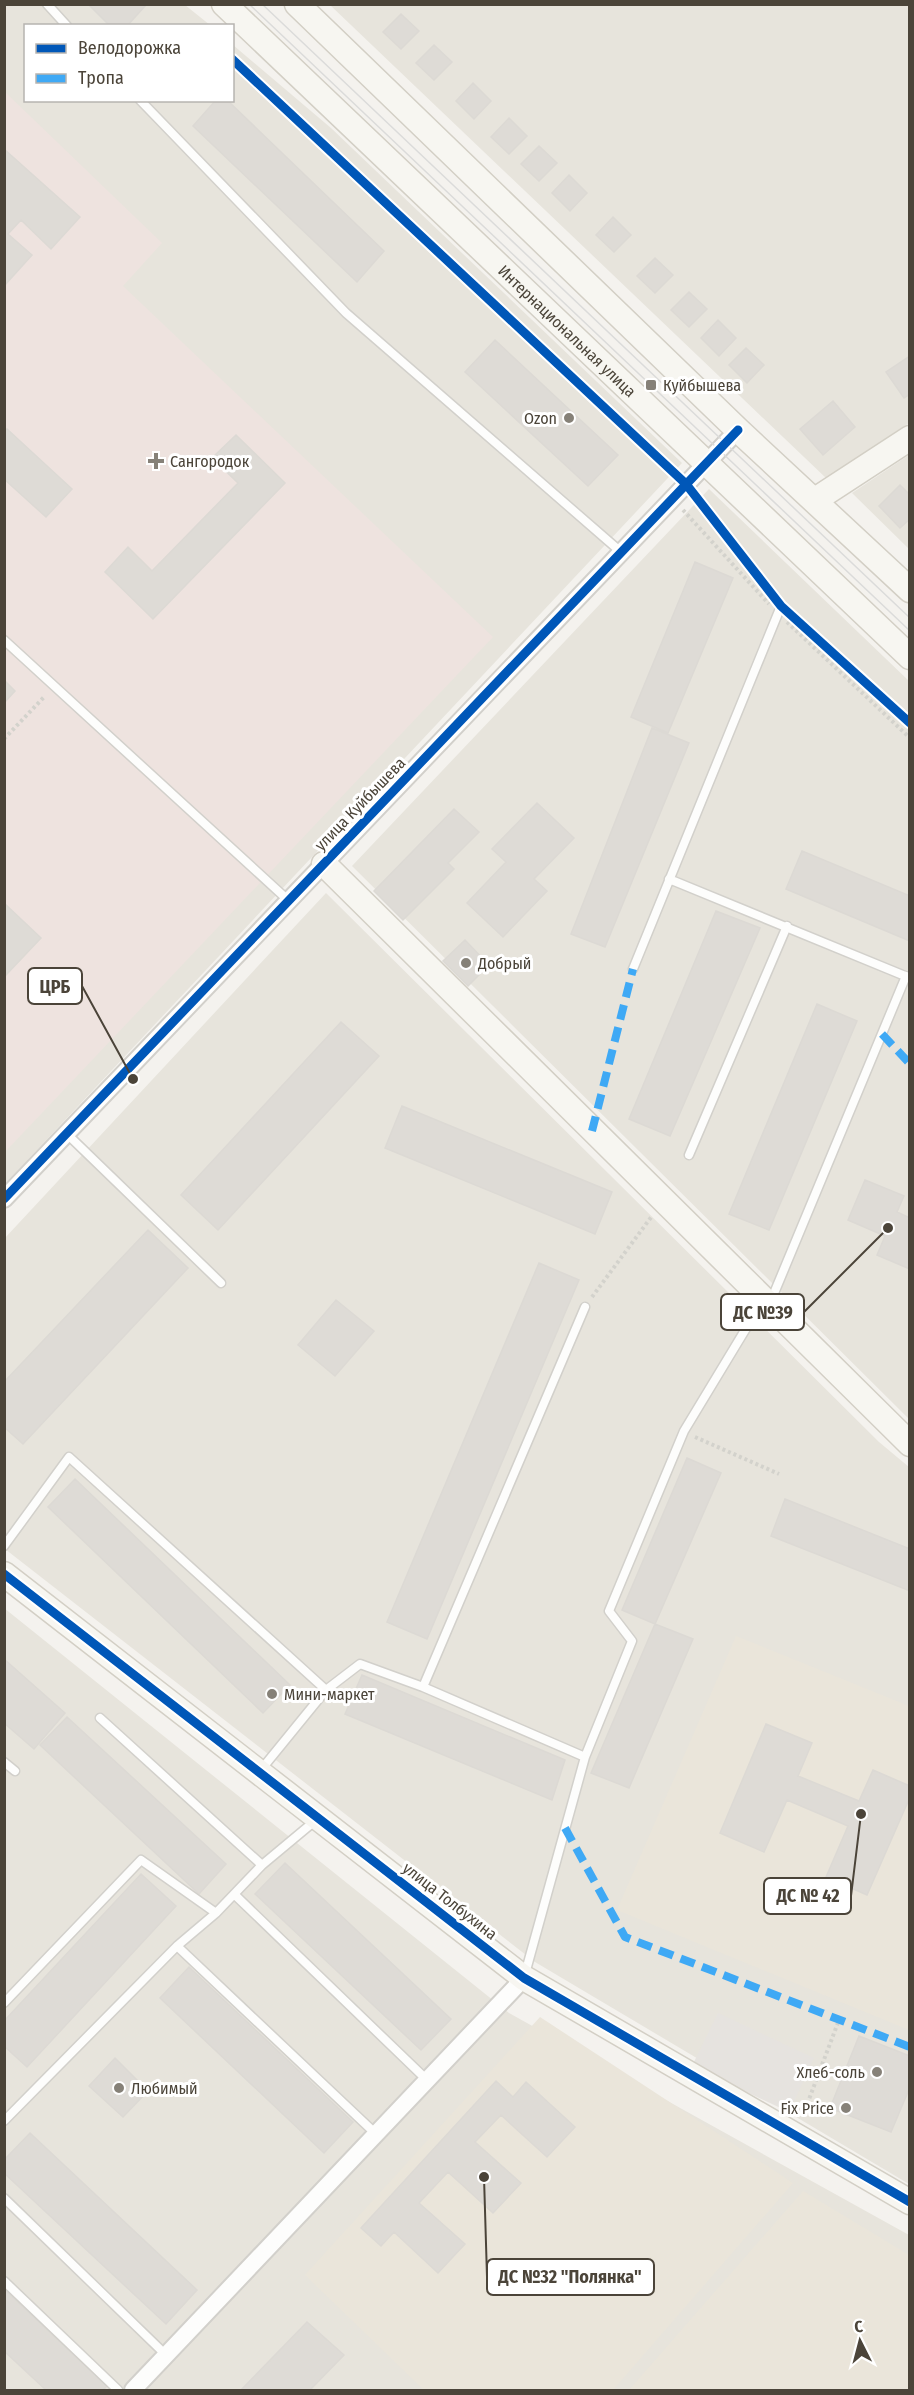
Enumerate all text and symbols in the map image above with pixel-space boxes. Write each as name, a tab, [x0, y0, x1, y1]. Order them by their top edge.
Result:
legend	[24, 24, 234, 102]
text: Велодорожка	[78, 37, 181, 59]
text: Тропа	[78, 67, 124, 89]
street label: Интернациональная улица	[495, 261, 640, 401]
place label: Куйбышева	[663, 376, 741, 395]
marker: Куйбышева	[644, 378, 658, 392]
place label: Ozon	[524, 409, 557, 428]
marker: Ozon	[562, 411, 576, 425]
marker: Сангородок	[147, 452, 165, 470]
place label: Сангородок	[170, 452, 250, 471]
street label: улица Куйбышева	[311, 753, 409, 854]
place label: Добрый	[477, 954, 531, 973]
marker: Добрый	[459, 956, 473, 970]
callout: ЦРБ	[28, 968, 82, 1004]
text: ЦРБ	[40, 976, 71, 998]
callout: ДС №39	[721, 1294, 804, 1330]
text: ДС №39	[732, 1302, 793, 1324]
place label: Мини-маркет	[284, 1685, 375, 1704]
marker: Мини-маркет	[265, 1687, 279, 1701]
street label: улица Толбухина	[399, 1858, 501, 1944]
callout: ДС № 42	[764, 1878, 851, 1914]
text: ДС № 42	[775, 1885, 840, 1907]
place label: Хлеб-соль	[796, 2063, 865, 2082]
marker: Хлеб-соль	[870, 2065, 884, 2079]
place label: Любимый	[131, 2079, 198, 2098]
marker: Любимый	[112, 2081, 126, 2095]
place label: Fix Price	[781, 2099, 834, 2118]
marker: Fix Price	[839, 2101, 853, 2115]
callout: ДС №32 "Полянка"	[487, 2259, 654, 2295]
text: ДС №32 "Полянка"	[497, 2266, 642, 2288]
north arrow	[830, 2311, 890, 2371]
text: С	[853, 2317, 864, 2336]

